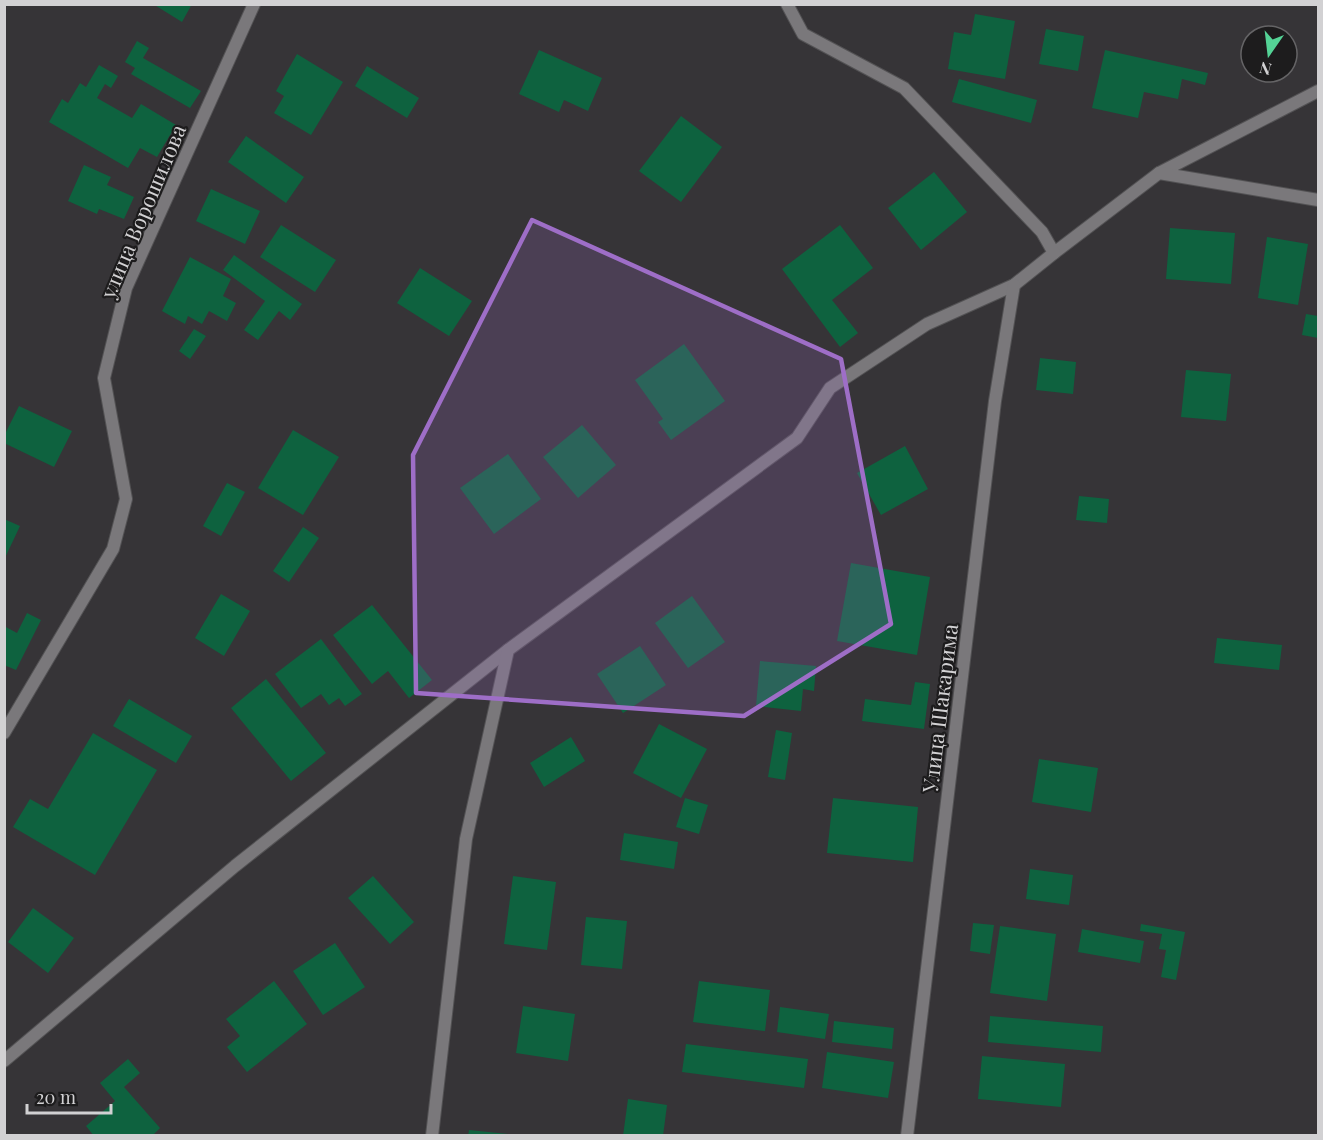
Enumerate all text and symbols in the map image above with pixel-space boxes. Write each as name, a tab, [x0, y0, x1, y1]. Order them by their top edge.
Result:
north arrow	[1239, 24, 1299, 84]
text: N	[1257, 57, 1273, 81]
street label: улица Ворошилова	[92, 119, 192, 303]
street label: Улица Шакарима	[915, 621, 963, 795]
scale bar	[27, 1077, 111, 1115]
text: 20 m	[36, 1085, 76, 1109]

